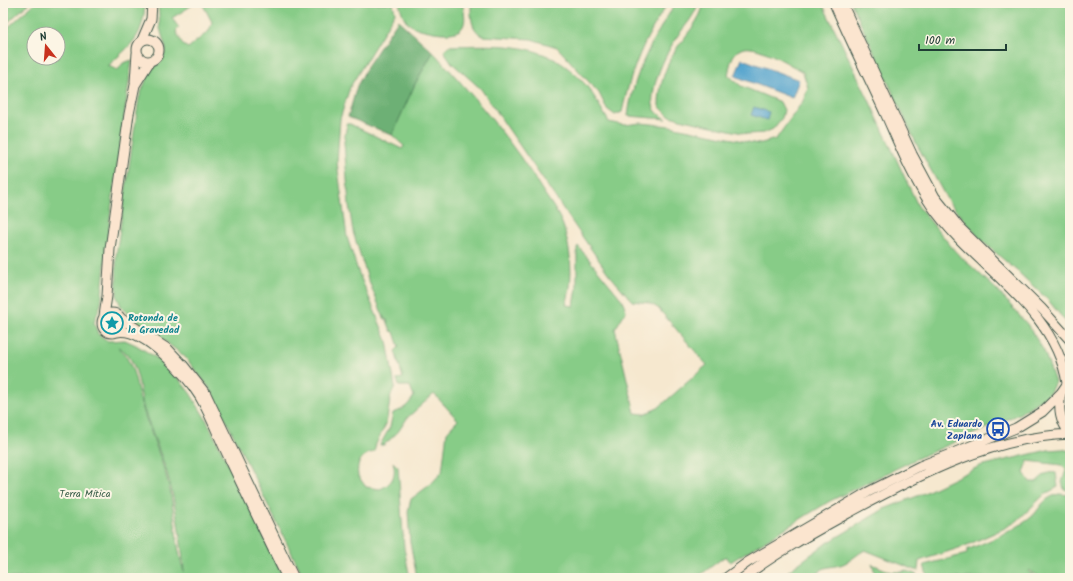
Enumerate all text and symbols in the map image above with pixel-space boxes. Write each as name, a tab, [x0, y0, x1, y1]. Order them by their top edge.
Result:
north arrow	[26, 26, 66, 66]
scale bar	[919, 26, 1006, 52]
text: N	[37, 28, 49, 47]
text: 100 m	[925, 31, 956, 50]
place icon: Rotonda de la Gravedad	[99, 310, 125, 336]
place label: Rotonda de la Gravedad	[128, 310, 180, 338]
place label: Av. Eduardo Zaplana	[931, 416, 982, 444]
bus stop icon: Av. Eduardo Zaplana	[985, 416, 1011, 442]
park label: Terra Mítica	[60, 486, 111, 502]

